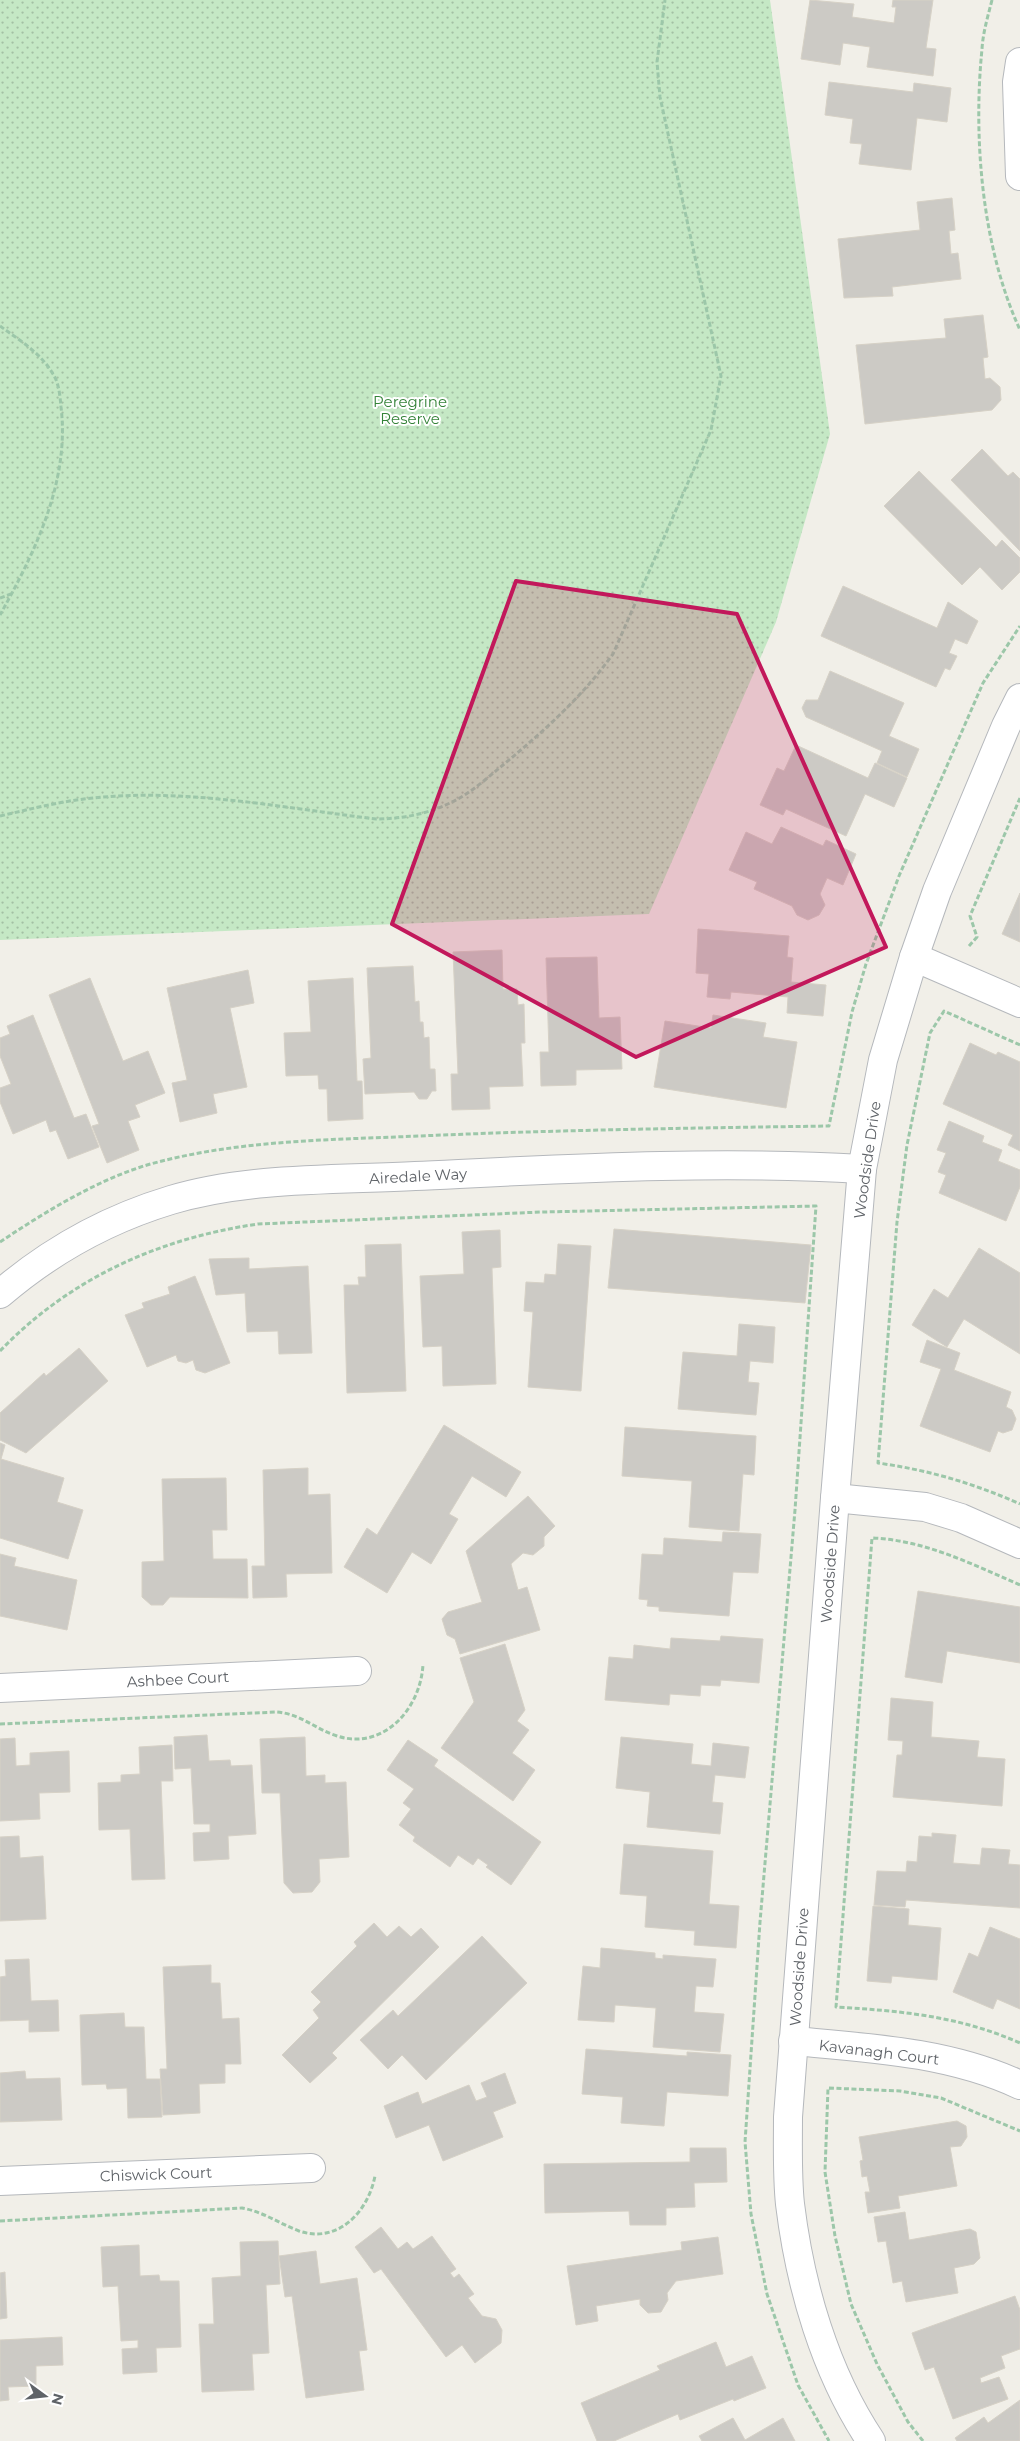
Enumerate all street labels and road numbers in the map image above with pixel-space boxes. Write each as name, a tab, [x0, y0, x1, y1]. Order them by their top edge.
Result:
street label: Woodside Drive	[849, 1100, 885, 1220]
street label: Airedale Way	[368, 1164, 468, 1188]
street label: Woodside Drive	[816, 1504, 844, 1624]
street label: Ashbee Court	[126, 1667, 230, 1691]
street label: Woodside Drive	[785, 1907, 813, 2027]
street label: Kavanagh Court	[818, 2035, 940, 2069]
street label: Chiswick Court	[99, 2163, 213, 2185]

